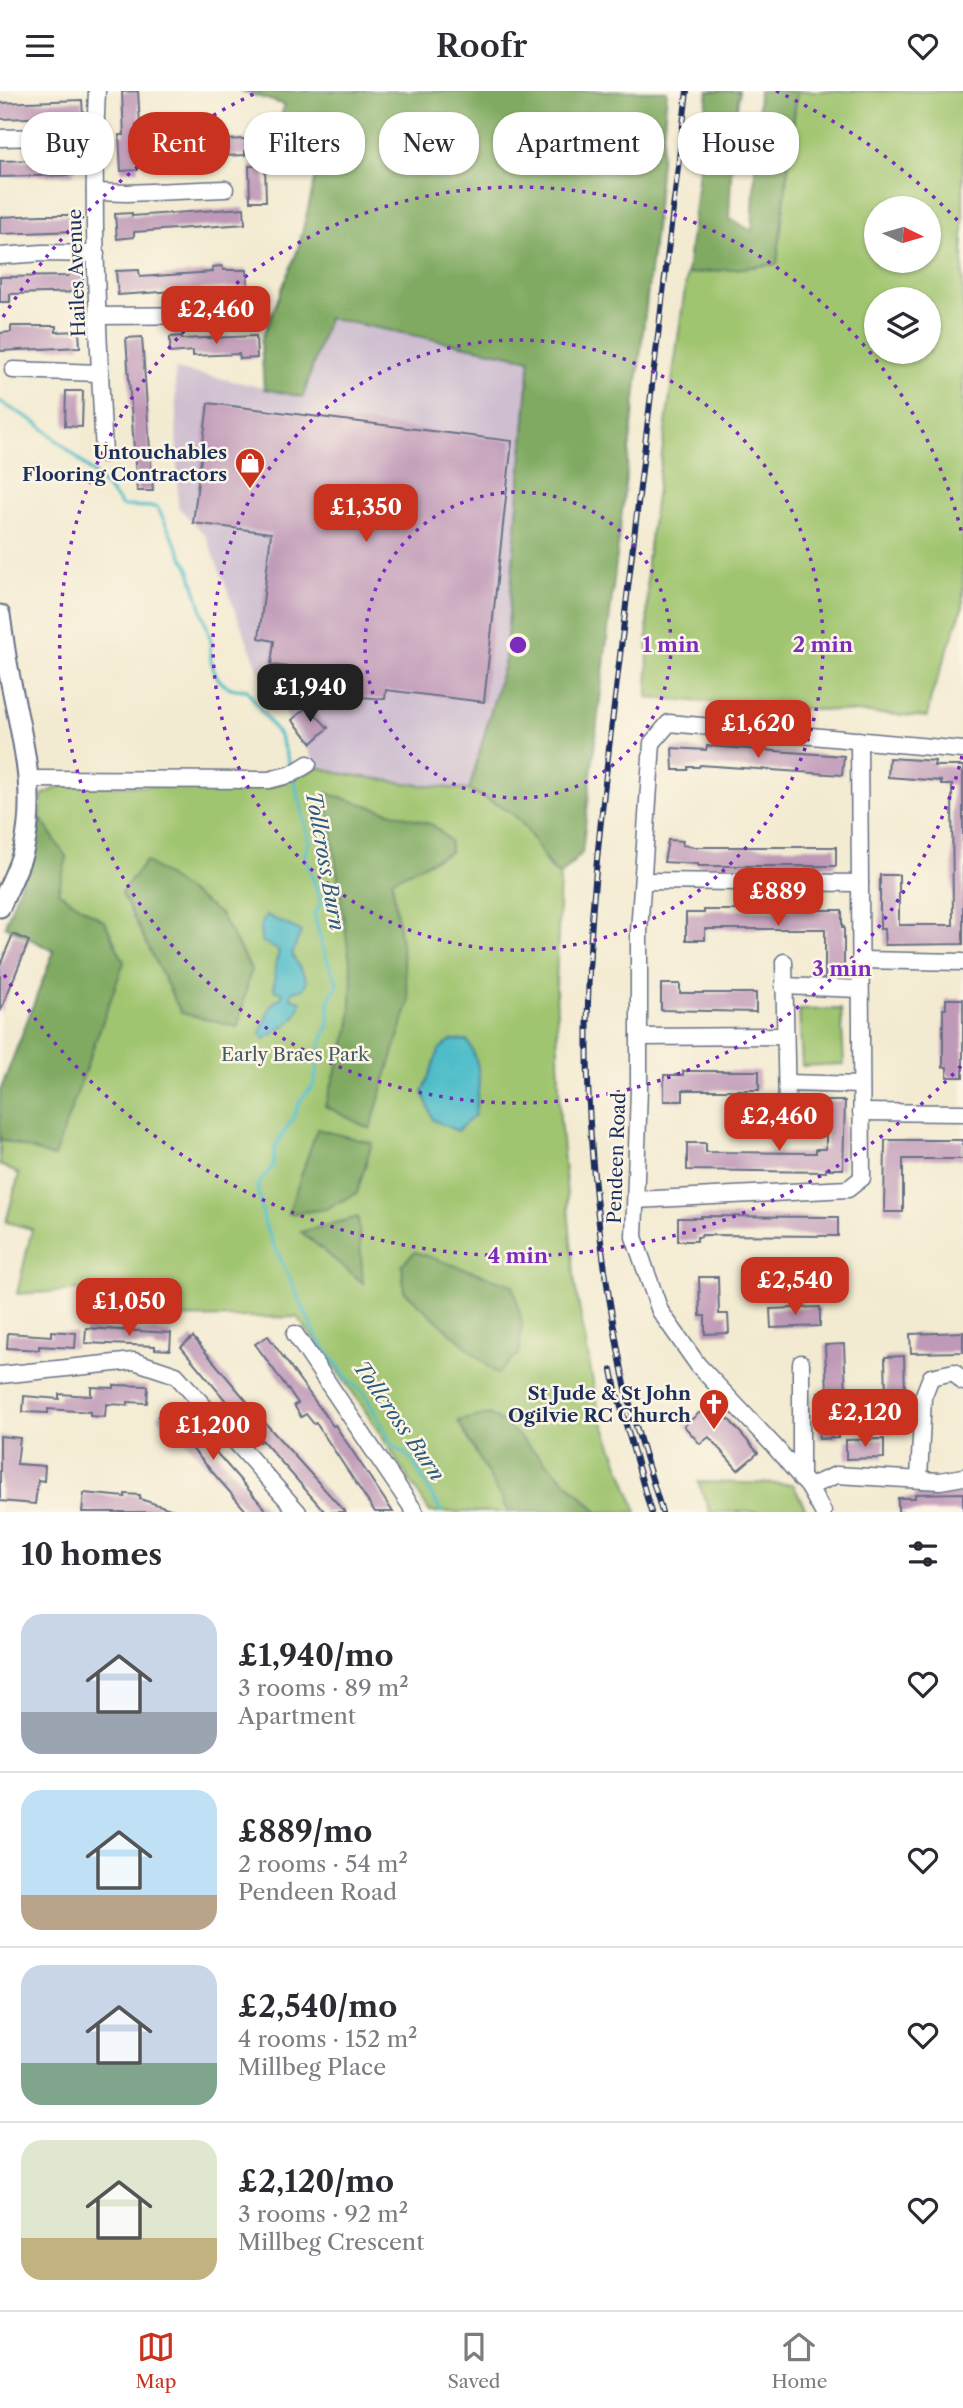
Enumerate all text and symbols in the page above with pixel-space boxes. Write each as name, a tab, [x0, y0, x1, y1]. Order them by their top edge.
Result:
text: Roofr	[436, 26, 527, 65]
icon: menu	[21, 27, 59, 65]
icon: heart	[904, 27, 942, 65]
chip: Buy	[21, 112, 114, 175]
chip: Rent	[128, 112, 230, 175]
chip: Filters	[244, 112, 365, 175]
chip: New	[379, 112, 479, 175]
chip: Apartment	[493, 112, 664, 175]
chip: House	[678, 112, 799, 175]
north arrow	[864, 196, 942, 273]
map controls	[864, 196, 941, 364]
street label: Hailes Avenue	[63, 208, 90, 338]
pin: £2,460	[159, 287, 273, 346]
button: layers	[864, 287, 941, 364]
text: £2,460	[177, 295, 255, 323]
place label: Untouchables Flooring Contractors	[22, 441, 227, 486]
shop icon: Untouchables Flooring Contractors	[233, 446, 267, 490]
pin: £1,350	[309, 484, 423, 544]
text: £1,350	[330, 493, 402, 521]
text: 1 min	[642, 632, 700, 657]
text: 2 min	[793, 632, 854, 657]
centre of rings	[506, 633, 530, 657]
pin: £1,940	[253, 665, 367, 724]
text: £1,940	[273, 673, 347, 701]
pin: £1,620	[701, 701, 815, 760]
text: £1,620	[721, 709, 795, 737]
water label: Tollcross Burn	[301, 789, 350, 933]
pin: £889	[737, 869, 819, 928]
text: £889	[749, 877, 807, 905]
text: 3 min	[812, 956, 873, 981]
park label: Early Braes Park	[221, 1043, 370, 1066]
street label: Pendeen Road	[603, 1092, 630, 1224]
pin: £2,460	[722, 1093, 836, 1153]
text: £2,460	[740, 1102, 818, 1130]
text: 4 min	[488, 1243, 549, 1268]
pin: £2,540	[738, 1257, 852, 1317]
text: £2,540	[757, 1266, 833, 1294]
pin: £1,050	[72, 1279, 186, 1338]
text: £1,050	[92, 1287, 166, 1315]
water label: Tollcross Burn	[349, 1356, 450, 1486]
place label: St Jude & St John Ogilvie RC Church	[508, 1382, 691, 1427]
church icon: St Jude & St John Ogilvie RC Church	[697, 1387, 731, 1431]
pin: £2,120	[808, 1389, 922, 1449]
text: £2,120	[828, 1398, 902, 1426]
pin: £1,200	[156, 1403, 270, 1462]
text: £1,200	[175, 1411, 251, 1439]
icon: filters	[904, 1535, 942, 1573]
text: 10 homes	[21, 1536, 162, 1573]
text: £1,940/mo	[238, 1637, 394, 1674]
icon: home	[77, 1642, 161, 1726]
icon: heart	[904, 1665, 942, 1703]
text: 3 rooms · 89 m²	[238, 1674, 409, 1702]
text: Apartment	[238, 1702, 356, 1730]
text: £889/mo	[238, 1813, 372, 1850]
icon: home	[77, 1818, 161, 1902]
icon: heart	[904, 1841, 942, 1879]
text: 2 rooms · 54 m²	[238, 1850, 408, 1878]
text: Pendeen Road	[238, 1878, 397, 1906]
text: £2,540/mo	[238, 1988, 397, 2025]
icon: home	[77, 1993, 161, 2077]
icon: heart	[904, 2016, 942, 2054]
text: 4 rooms · 152 m²	[238, 2025, 418, 2053]
text: Millbeg Place	[238, 2053, 386, 2081]
text: £2,120/mo	[238, 2163, 394, 2200]
icon: home	[77, 2168, 161, 2252]
icon: heart	[904, 2191, 942, 2229]
text: 3 rooms · 92 m²	[238, 2200, 408, 2228]
text: Millbeg Crescent	[238, 2228, 424, 2256]
tab: Map	[136, 2328, 176, 2393]
tab: Saved	[448, 2328, 500, 2393]
tab: Home	[772, 2328, 827, 2393]

